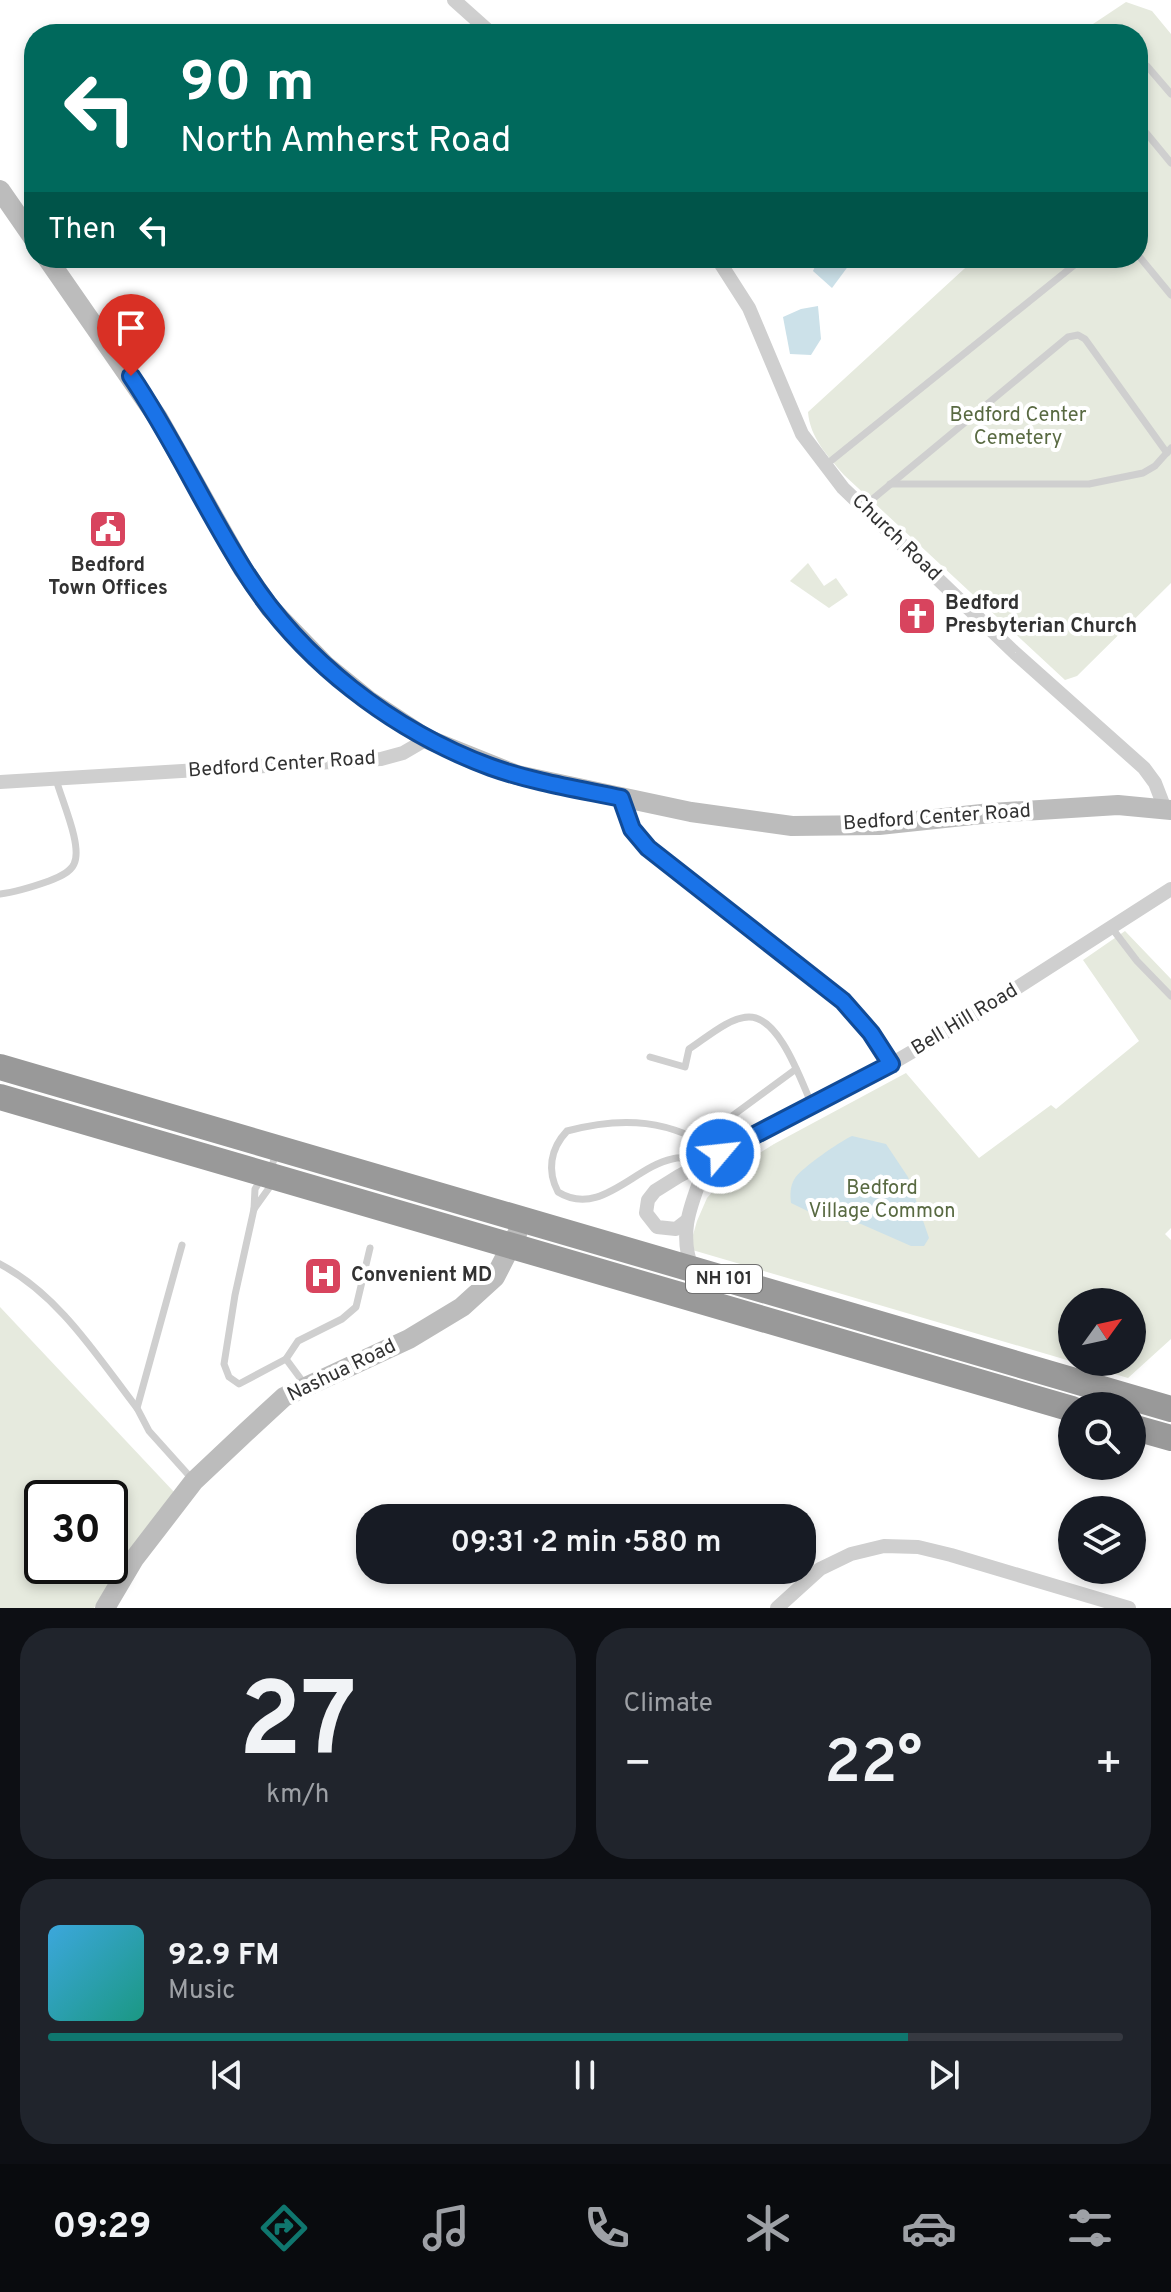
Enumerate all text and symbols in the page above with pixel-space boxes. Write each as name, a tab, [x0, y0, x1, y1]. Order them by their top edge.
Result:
text: 90 m	[180, 50, 315, 120]
icon: left	[48, 56, 152, 160]
text: North Amherst Road	[180, 119, 511, 165]
icon: left	[132, 208, 176, 252]
text: Then	[48, 212, 116, 249]
pin	[97, 294, 165, 376]
icon: arrive	[109, 306, 153, 350]
park label: Bedford Center Cemetery	[949, 403, 1087, 452]
street label: Church Road	[846, 489, 946, 587]
public building icon: Bedford Town Offices	[87, 508, 129, 550]
place label: Bedford Town Offices	[48, 553, 168, 602]
place label: Bedford Presbyterian Church	[945, 591, 1137, 640]
church icon: Bedford Presbyterian Church	[896, 595, 938, 637]
street label: Bedford Center Road	[187, 745, 377, 785]
street label: Bedford Center Road	[842, 798, 1032, 838]
street label: Bell Hill Road	[907, 978, 1023, 1062]
position arrow	[678, 1111, 762, 1195]
park label: Bedford Village Common	[809, 1176, 955, 1225]
hospital icon: Convenient MD	[302, 1255, 344, 1297]
place label: Convenient MD	[351, 1263, 492, 1289]
road number: NH 101	[686, 1265, 762, 1293]
north arrow	[1058, 1288, 1146, 1376]
map controls	[1058, 1288, 1146, 1584]
street label: Nashua Road	[283, 1334, 401, 1408]
button: search	[1058, 1392, 1146, 1480]
speed limit sign: 30	[24, 1480, 128, 1584]
button: layers	[1058, 1496, 1146, 1584]
text: 09:31 · 2 min · 580 m	[451, 1525, 721, 1562]
text: 27	[239, 1661, 357, 1793]
text: Climate	[624, 1688, 713, 1721]
text: 22°	[824, 1728, 922, 1804]
text: −	[624, 1738, 652, 1794]
text: +	[1095, 1738, 1123, 1794]
text: km/h	[266, 1779, 329, 1812]
text: 92.9 FM	[168, 1938, 280, 1975]
text: Music	[168, 1975, 235, 2008]
icon: previous	[205, 2053, 249, 2097]
icon: pause	[563, 2053, 607, 2097]
icon: next	[922, 2053, 966, 2097]
icon: directions	[256, 2200, 312, 2256]
icon: music	[418, 2200, 474, 2256]
icon: phone	[579, 2200, 635, 2256]
icon: climate	[740, 2200, 796, 2256]
icon: car	[901, 2200, 957, 2256]
icon: filters	[1062, 2200, 1118, 2256]
text: 09:29	[53, 2205, 151, 2251]

